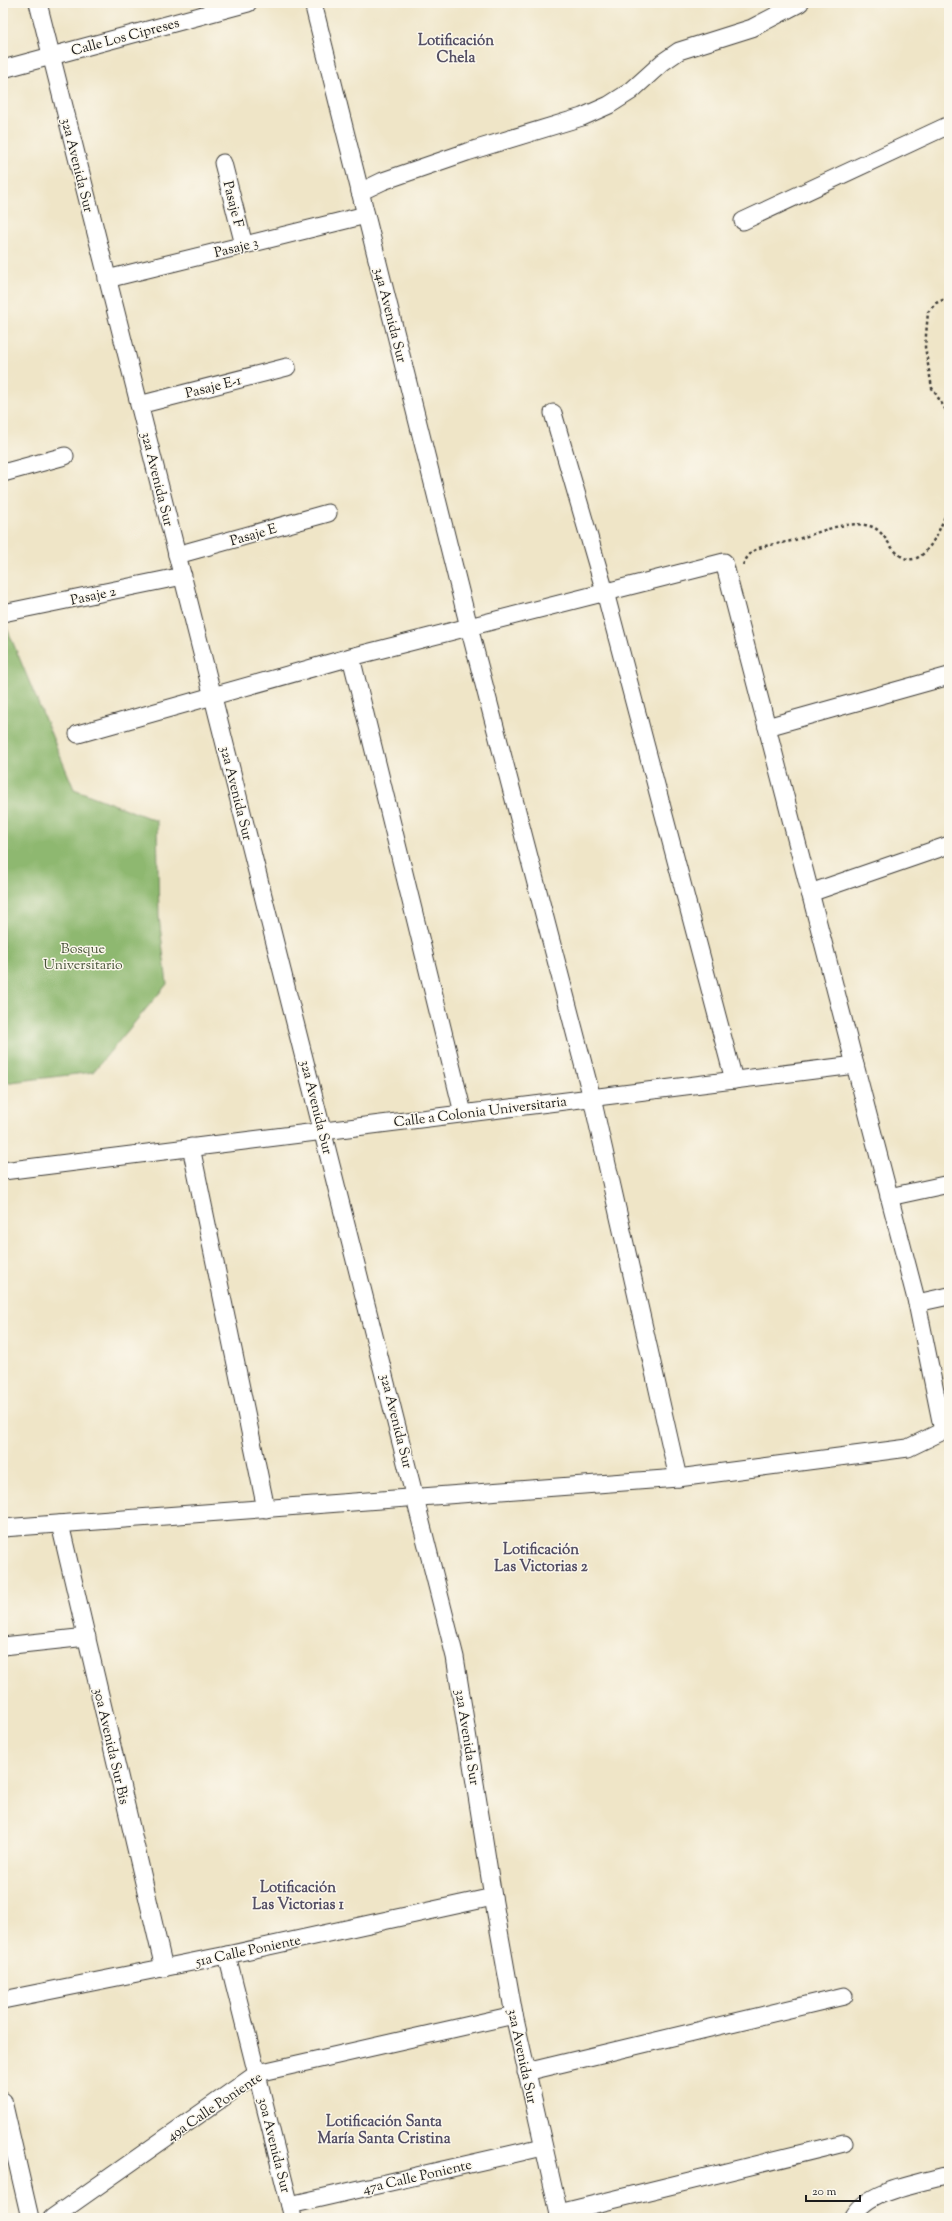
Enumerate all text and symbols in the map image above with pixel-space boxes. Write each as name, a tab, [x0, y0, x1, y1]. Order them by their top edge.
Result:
street label: Calle Los Cipreses	[69, 14, 182, 62]
district label: Lotificación Chela	[418, 31, 494, 69]
street label: 32a Avenida Sur	[55, 116, 98, 216]
street label: Pasaje F	[217, 179, 248, 230]
street label: Pasaje 3	[212, 234, 261, 264]
street label: 34a Avenida Sur	[368, 266, 411, 366]
street label: Pasaje E-1	[183, 371, 244, 405]
street label: 32a Avenida Sur	[135, 430, 178, 530]
street label: Pasaje E	[228, 520, 280, 552]
street label: Pasaje 2	[69, 582, 118, 612]
street label: 32a Avenida Sur	[214, 744, 257, 844]
park label: Bosque Universitario	[43, 940, 123, 976]
street label: 32a Avenida Sur	[294, 1058, 337, 1158]
street label: Calle a Colonia Universitaria	[393, 1092, 568, 1134]
street label: 32a Avenida Sur	[374, 1372, 417, 1472]
district label: Lotificación Las Victorias 2	[494, 1540, 589, 1578]
street label: 30a Avenida Sur Bis	[87, 1686, 133, 1807]
street label: 32a Avenida Sur	[449, 1688, 484, 1787]
district label: Lotificación Las Victorias 1	[252, 1878, 345, 1916]
street label: 51a Calle Poniente	[193, 1931, 303, 1973]
street label: 32a Avenida Sur	[501, 2007, 541, 2107]
street label: 49a Calle Poniente	[164, 2068, 267, 2147]
street label: 30a Avenida Sur	[252, 2096, 295, 2196]
district label: Lotificación Santa María Santa Cristina	[317, 2112, 451, 2150]
street label: 47a Calle Poniente	[361, 2156, 474, 2200]
scale bar	[806, 2177, 860, 2203]
text: 20 m	[812, 2183, 837, 2201]

